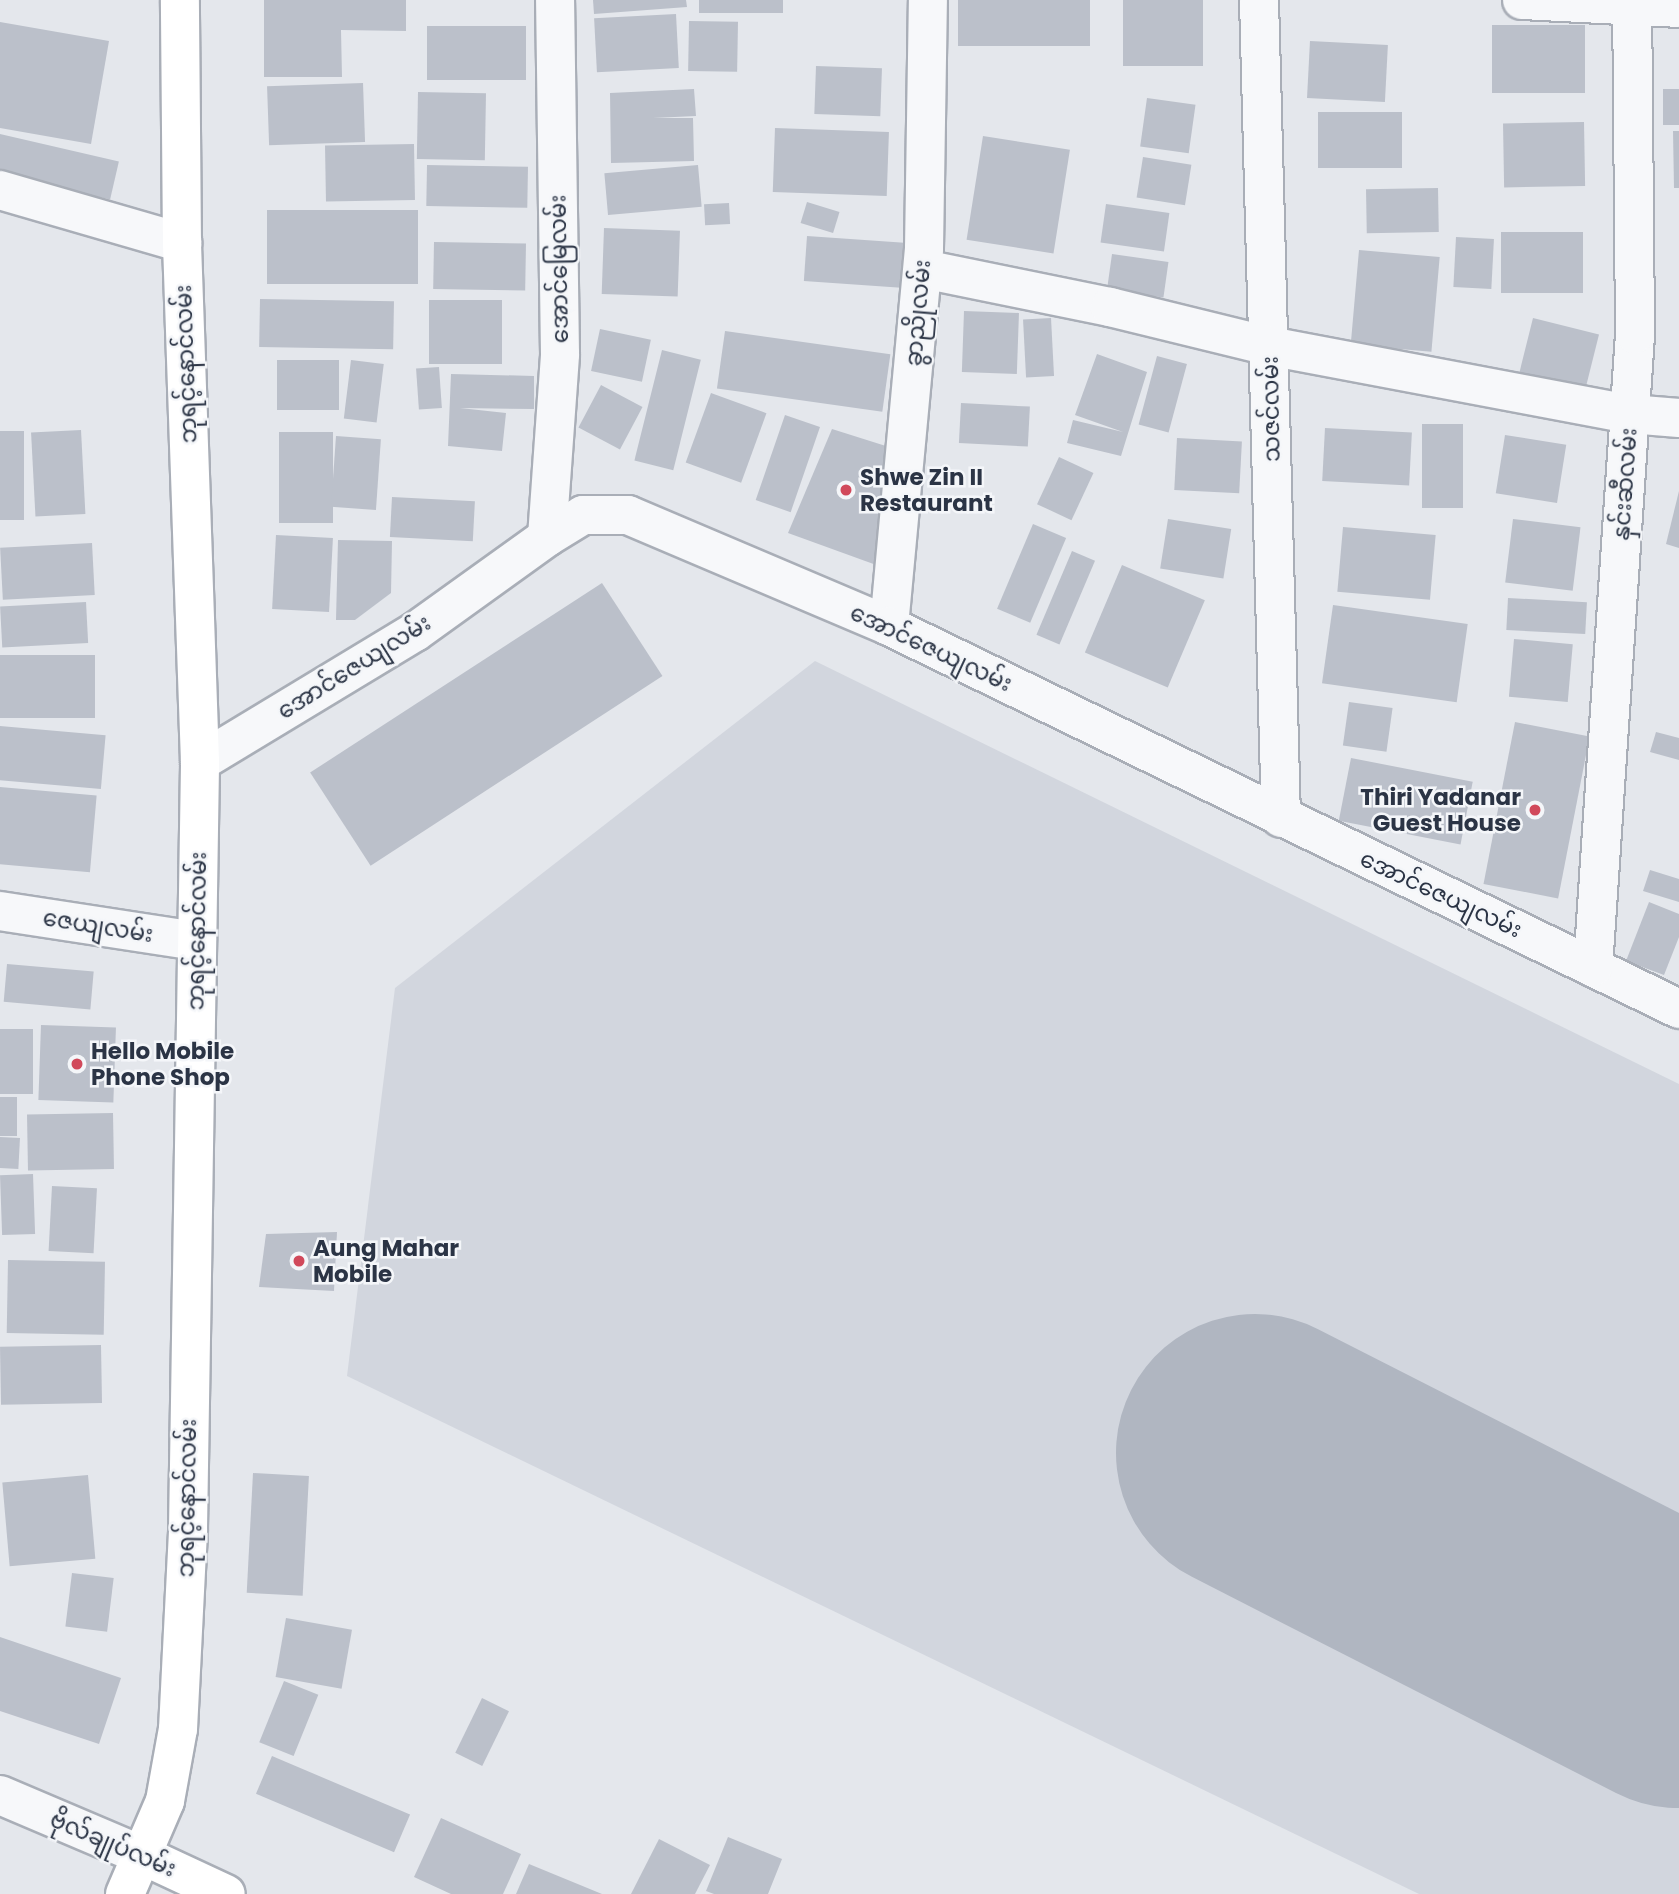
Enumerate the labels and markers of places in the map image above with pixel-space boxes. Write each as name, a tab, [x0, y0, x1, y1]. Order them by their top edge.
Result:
place label: Shwe Zin II Restaurant	[860, 463, 993, 517]
marker: Shwe Zin II Restaurant	[838, 482, 854, 498]
place label: Thiri Yadanar Guest House	[1360, 783, 1521, 837]
marker: Thiri Yadanar Guest House	[1527, 802, 1543, 818]
place label: Hello Mobile Phone Shop	[91, 1037, 234, 1091]
marker: Hello Mobile Phone Shop	[69, 1056, 85, 1072]
place label: Aung Mahar Mobile	[313, 1234, 459, 1288]
marker: Aung Mahar Mobile	[291, 1253, 307, 1269]

